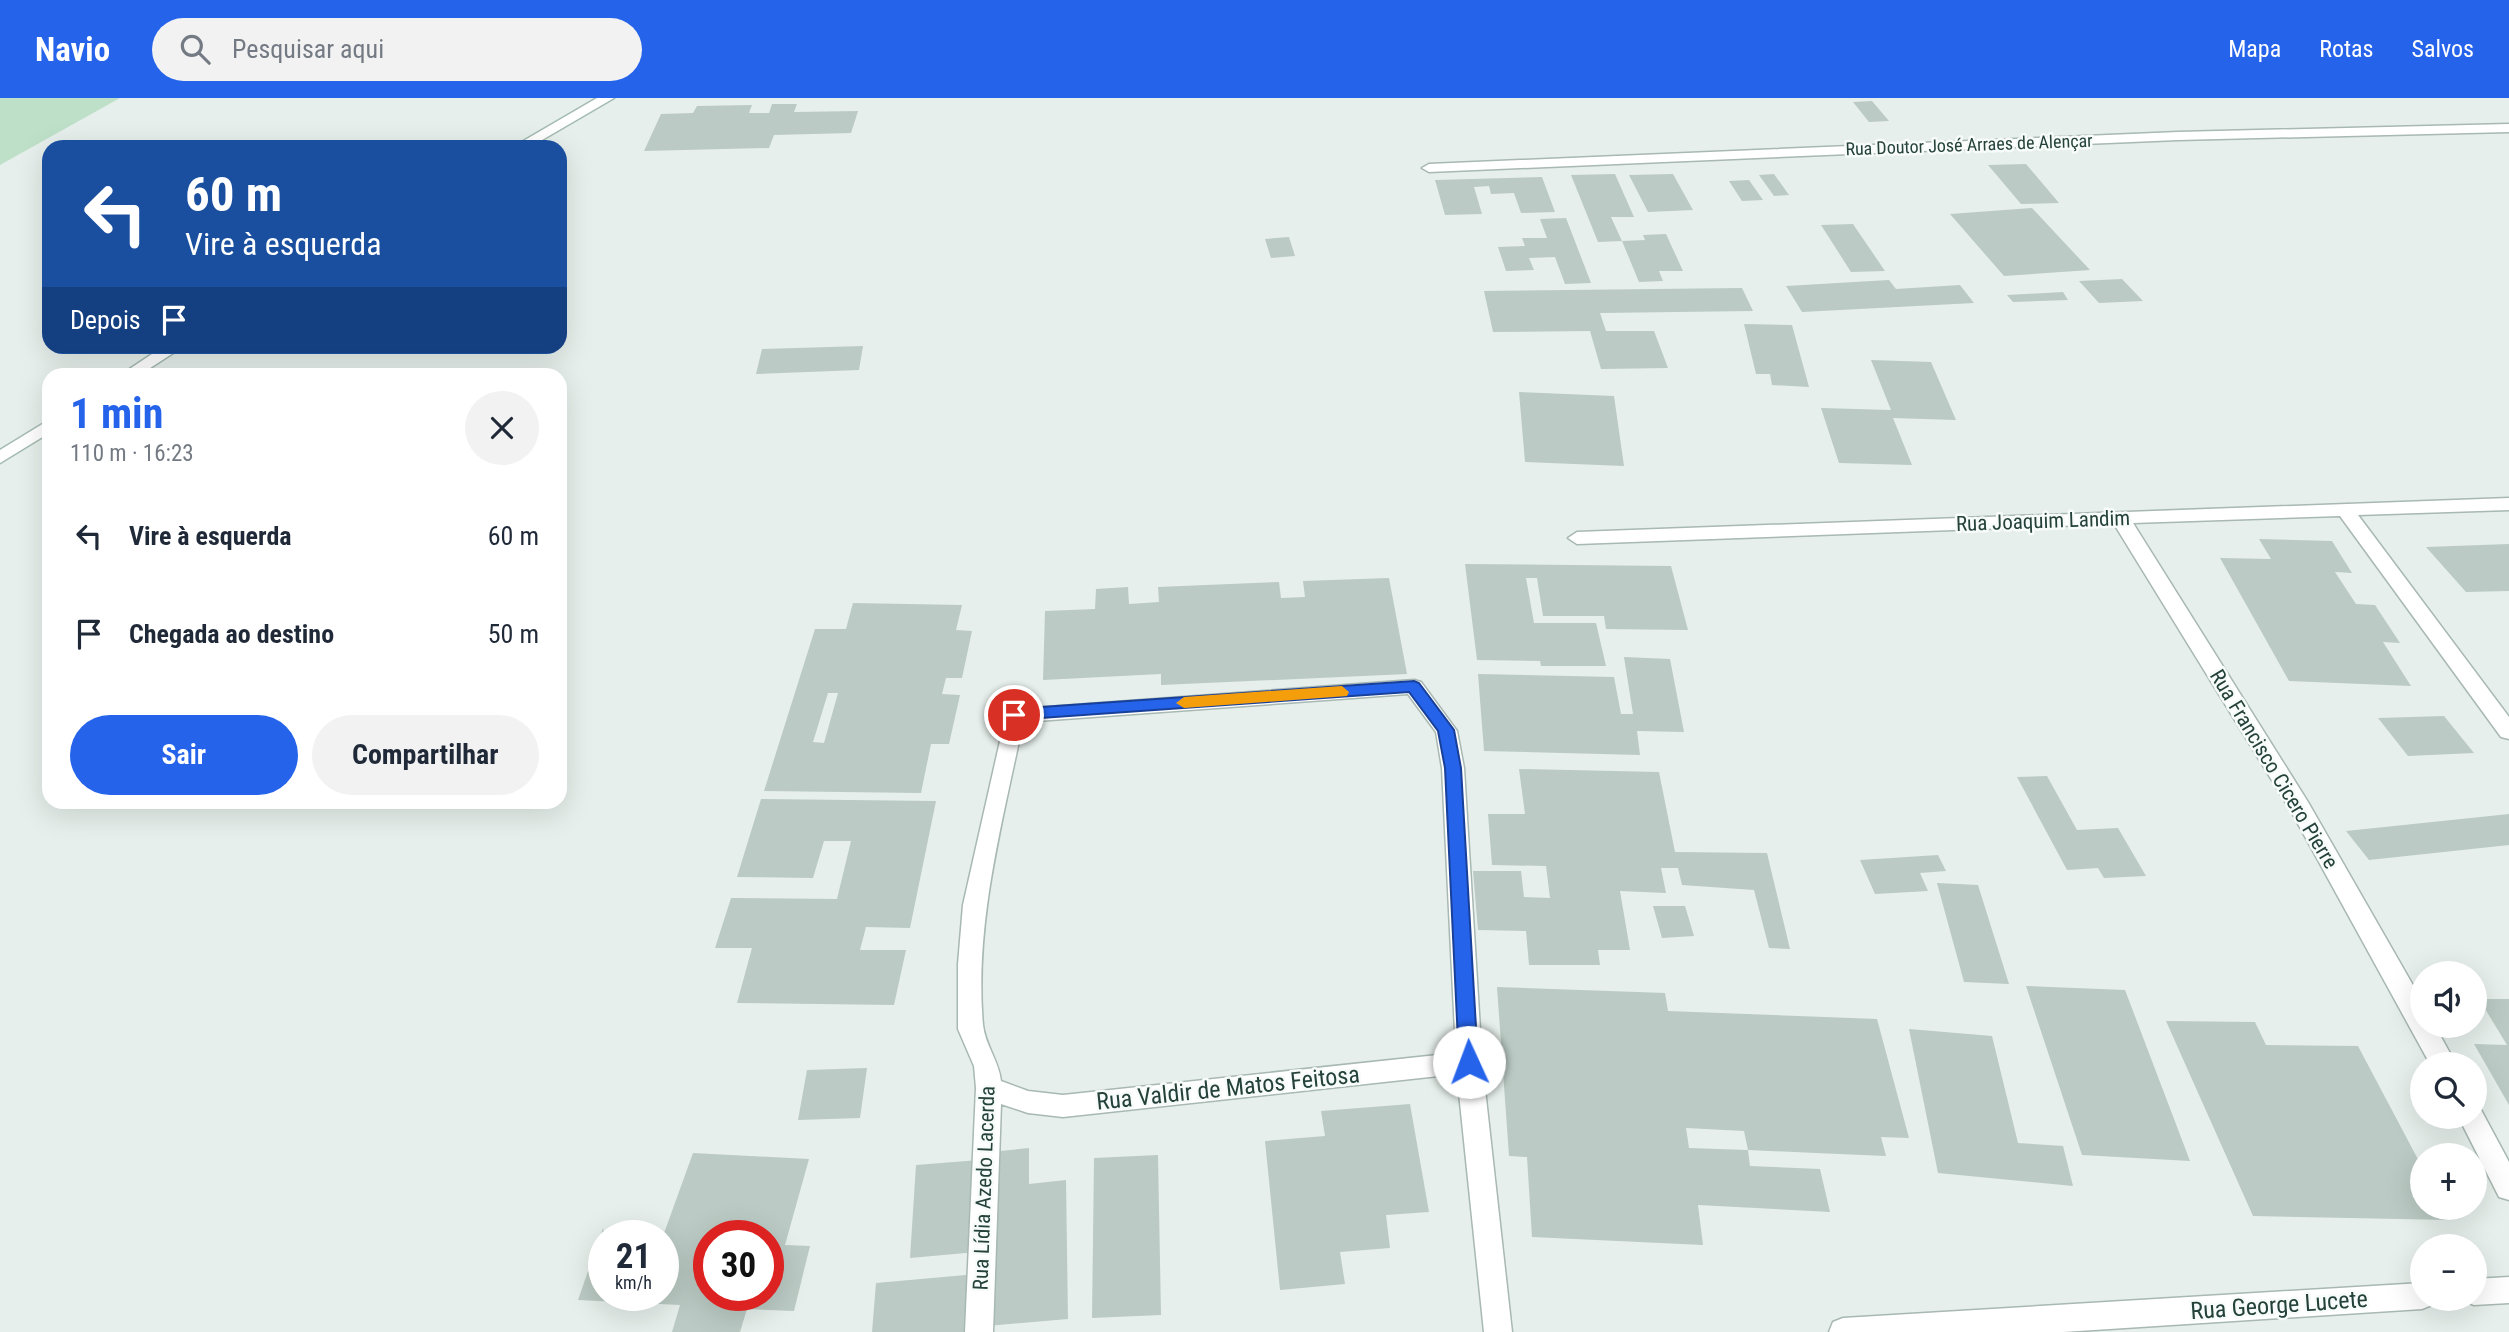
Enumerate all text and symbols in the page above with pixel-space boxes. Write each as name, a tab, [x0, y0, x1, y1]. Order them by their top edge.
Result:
search box	[152, 18, 642, 81]
text: Navio	[35, 30, 110, 69]
icon: search	[176, 30, 214, 68]
text: Pesquisar aqui	[232, 34, 384, 64]
text: Mapa	[2228, 35, 2281, 63]
text: Rotas	[2319, 35, 2373, 63]
text: Salvos	[2411, 35, 2474, 63]
street label: Rua Doutor José Arraes de Alençar	[1845, 130, 2093, 159]
text: 60 m	[185, 166, 282, 223]
icon: left	[70, 168, 161, 259]
text: Vire à esquerda	[185, 225, 381, 263]
icon: arrive	[155, 301, 193, 339]
text: Depois	[70, 305, 141, 335]
text: 1 min	[70, 389, 163, 438]
button: close	[465, 391, 539, 465]
text: 110 m · 16:23	[70, 440, 194, 467]
street label: Rua Joaquim Landim	[1955, 506, 2131, 536]
icon: left	[70, 517, 108, 555]
text: Vire à esquerda	[129, 521, 292, 551]
text: 60 m	[488, 521, 539, 551]
icon: arrive	[70, 615, 108, 653]
text: Chegada ao destino	[129, 619, 334, 649]
text: 50 m	[488, 619, 539, 649]
street label: Rua Francisco Cicero Pierre	[2205, 665, 2343, 873]
pin	[984, 685, 1044, 745]
icon: arrive	[995, 696, 1033, 734]
button: Sair	[70, 715, 298, 795]
button: Compartilhar	[312, 715, 539, 795]
map controls	[2410, 961, 2487, 1311]
button: sound	[2410, 961, 2487, 1038]
position arrow	[1432, 1025, 1506, 1099]
button: search	[2410, 1052, 2487, 1129]
street label: Rua Valdir de Matos Feitosa	[1095, 1060, 1361, 1116]
street label: Rua Lídia Azedo Lacerda	[968, 1085, 1000, 1291]
button: +	[2410, 1143, 2487, 1220]
speed limit sign: 30	[693, 1220, 784, 1311]
button: −	[2410, 1234, 2487, 1311]
text: 21	[616, 1236, 651, 1277]
text: km/h	[615, 1272, 652, 1293]
street label: Rua George Lucete	[2189, 1285, 2369, 1325]

